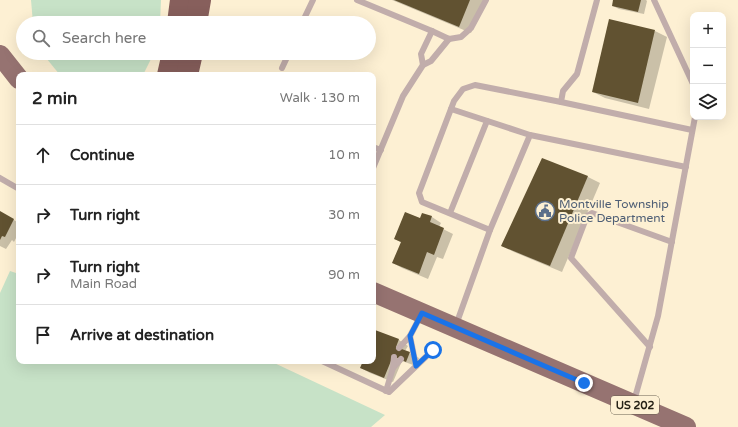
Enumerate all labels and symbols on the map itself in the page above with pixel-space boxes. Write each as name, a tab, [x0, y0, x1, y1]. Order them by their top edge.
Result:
place label: Montville Township Police Department	[559, 197, 669, 225]
public building icon: Montville Township Police Department	[534, 200, 556, 222]
route start	[424, 341, 442, 359]
route end	[575, 374, 593, 392]
road number: US 202	[611, 396, 659, 414]

